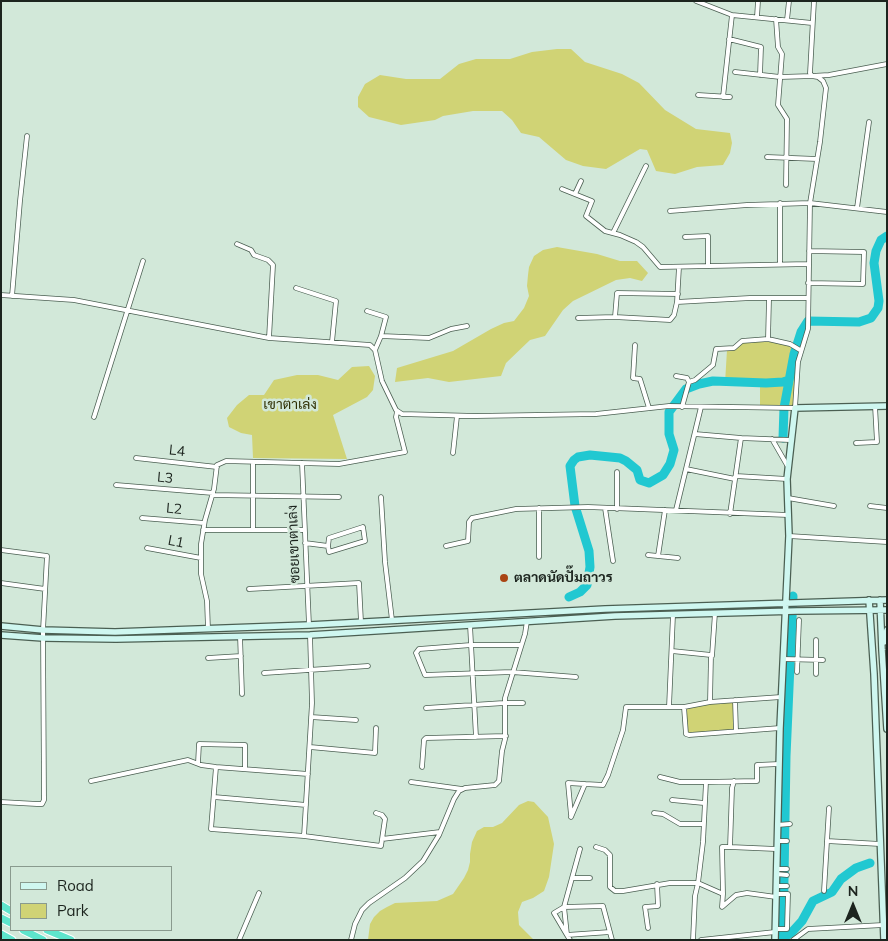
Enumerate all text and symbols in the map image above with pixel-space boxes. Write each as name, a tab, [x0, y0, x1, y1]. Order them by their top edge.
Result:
park label: เขาตาเล่ง	[263, 397, 317, 413]
street label: L4	[168, 442, 186, 460]
street label: L3	[156, 469, 174, 487]
street label: L2	[165, 500, 183, 518]
street label: ซอยเขาตาเล่ง	[284, 505, 304, 583]
street label: L1	[167, 532, 185, 552]
place label: ตลาดนัดปั๊มถาวร	[514, 570, 613, 586]
marker: ตลาดนัดปั๊มถาวร	[498, 572, 510, 584]
legend	[10, 866, 172, 931]
text: Road	[57, 876, 94, 895]
north arrow	[828, 881, 878, 931]
text: N	[848, 882, 858, 900]
text: Park	[57, 901, 89, 920]

